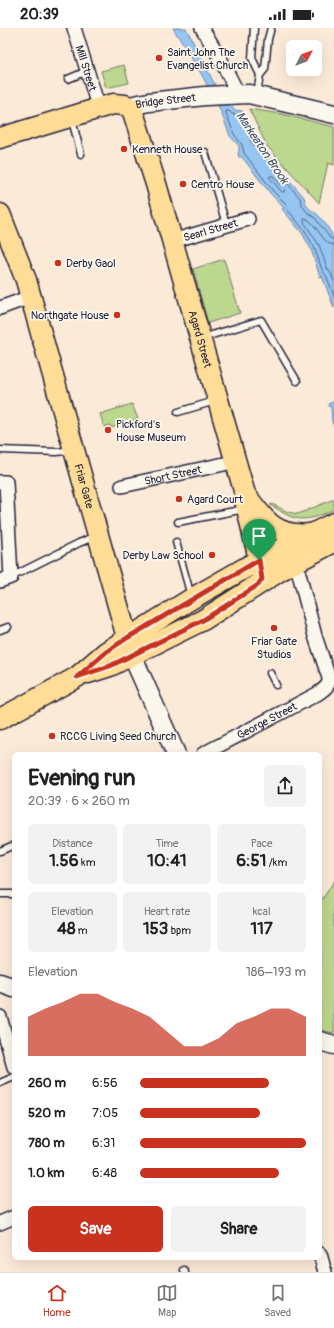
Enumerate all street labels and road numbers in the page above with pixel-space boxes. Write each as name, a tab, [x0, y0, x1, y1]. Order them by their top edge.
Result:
street label: Mill Street	[73, 44, 100, 93]
street label: Bridge Street	[134, 90, 197, 111]
street label: Searl Street	[182, 216, 240, 244]
street label: Agard Street	[186, 309, 215, 370]
street label: Friar Gate	[72, 462, 97, 510]
street label: Short Street	[143, 462, 203, 488]
street label: George Street	[235, 699, 299, 742]

